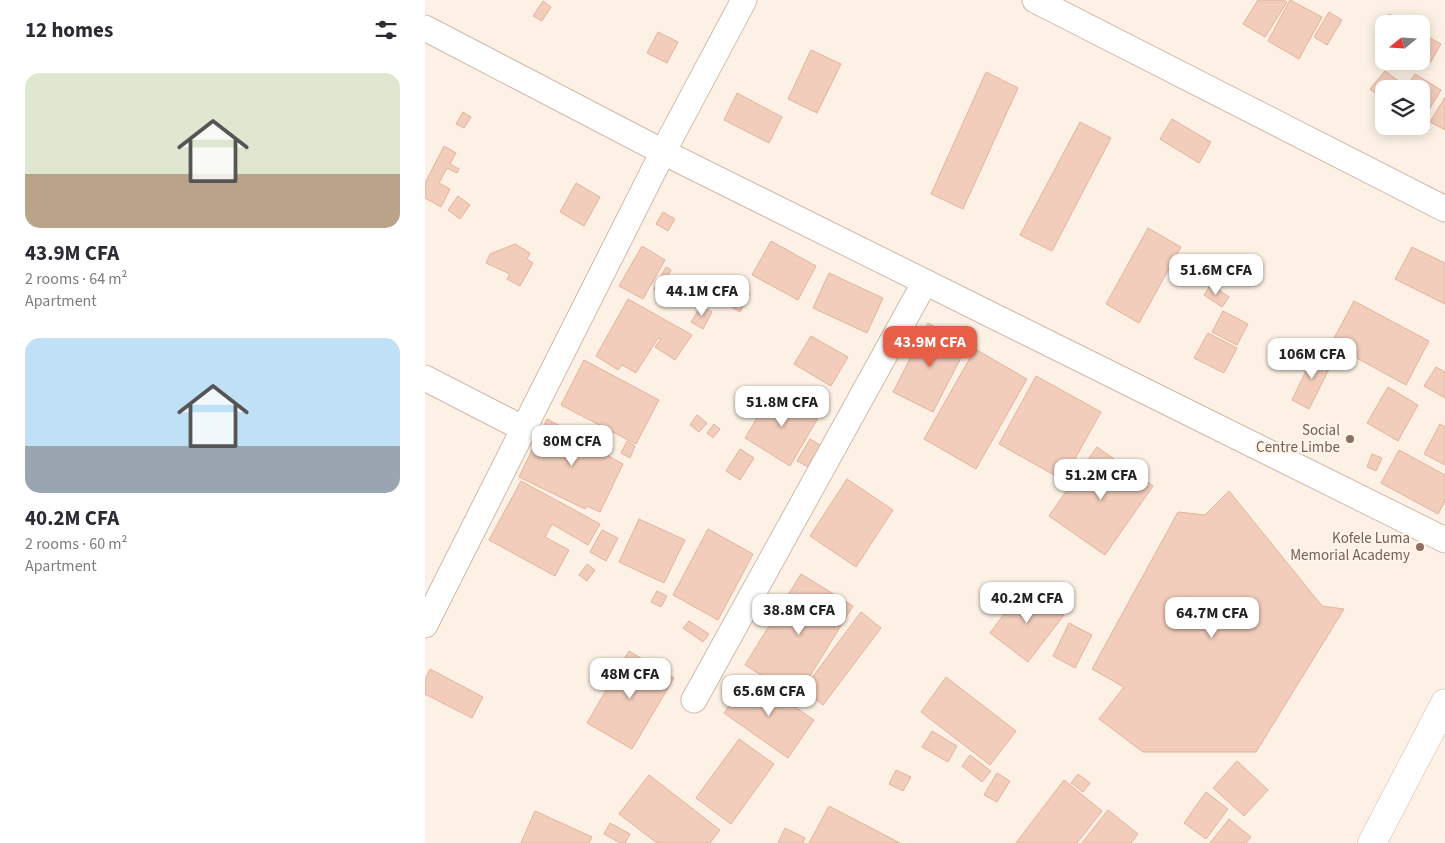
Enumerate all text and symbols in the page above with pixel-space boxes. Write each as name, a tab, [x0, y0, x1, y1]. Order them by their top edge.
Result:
text: 12 homes	[25, 15, 113, 45]
north arrow	[1375, 15, 1430, 70]
map controls	[1375, 15, 1430, 135]
icon: filters	[372, 16, 400, 44]
button: layers	[1375, 80, 1430, 135]
icon: home	[168, 106, 258, 196]
text: 43.9M CFA	[25, 238, 119, 268]
pin: 51.6M CFA	[1159, 254, 1273, 296]
text: 51.6M CFA	[1180, 259, 1252, 281]
text: 2 rooms · 64 m²	[25, 268, 127, 290]
pin: 44.1M CFA	[645, 274, 759, 317]
text: 44.1M CFA	[666, 280, 738, 302]
text: Apartment	[25, 290, 97, 312]
pin: 43.9M CFA	[873, 326, 987, 368]
text: 43.9M CFA	[894, 331, 966, 353]
pin: 106M CFA	[1260, 338, 1364, 380]
text: 106M CFA	[1279, 343, 1345, 365]
icon: home	[168, 371, 258, 461]
pin: 51.8M CFA	[725, 386, 839, 428]
text: 51.8M CFA	[746, 391, 818, 413]
place label: Social Centre Limbe	[1256, 420, 1340, 458]
pin: 80M CFA	[526, 424, 618, 467]
text: 80M CFA	[543, 430, 601, 452]
marker: Social Centre Limbe	[1344, 433, 1356, 445]
pin: 51.2M CFA	[1044, 458, 1158, 501]
text: 51.2M CFA	[1065, 464, 1137, 486]
text: 40.2M CFA	[25, 503, 119, 533]
place label: Kofele Luma Memorial Academy	[1290, 528, 1410, 566]
text: 2 rooms · 60 m²	[25, 533, 127, 555]
marker: Kofele Luma Memorial Academy	[1414, 541, 1426, 553]
text: Apartment	[25, 555, 97, 577]
pin: 40.2M CFA	[970, 582, 1084, 624]
text: 40.2M CFA	[991, 587, 1063, 609]
pin: 38.8M CFA	[742, 594, 856, 636]
pin: 64.7M CFA	[1155, 596, 1269, 639]
text: 38.8M CFA	[763, 599, 835, 621]
text: 64.7M CFA	[1176, 602, 1248, 624]
pin: 48M CFA	[584, 658, 676, 700]
text: 48M CFA	[601, 663, 659, 685]
pin: 65.6M CFA	[712, 674, 826, 717]
text: 65.6M CFA	[733, 680, 805, 702]

